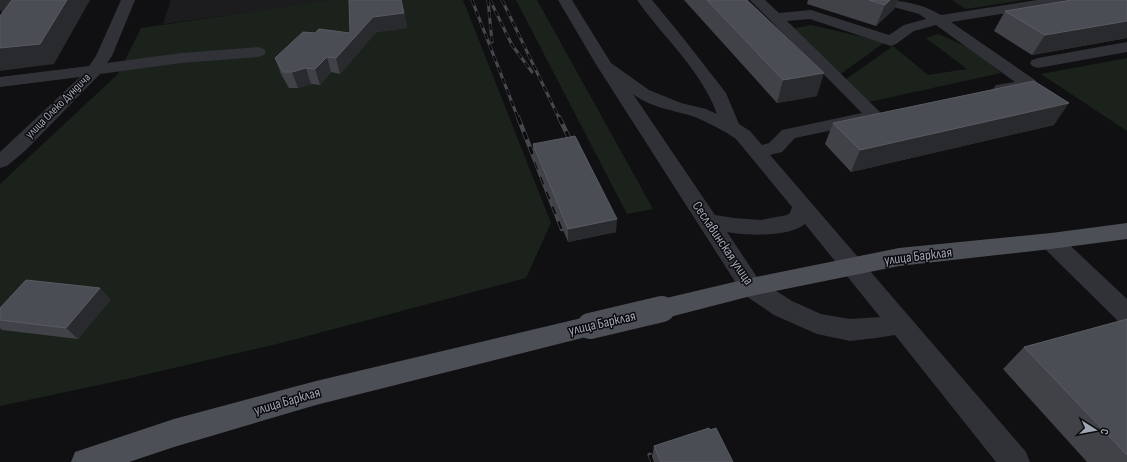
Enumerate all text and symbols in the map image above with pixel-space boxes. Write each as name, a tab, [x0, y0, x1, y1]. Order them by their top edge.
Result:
street label: улица Олеко Дундича	[22, 70, 94, 142]
street label: Сеславинская улица	[689, 198, 757, 288]
street label: улица Барклая	[883, 243, 953, 269]
street label: улица Барклая	[567, 307, 637, 339]
street label: улица Барклая	[252, 383, 322, 419]
north arrow	[1075, 410, 1115, 450]
text: С	[1097, 428, 1111, 436]

